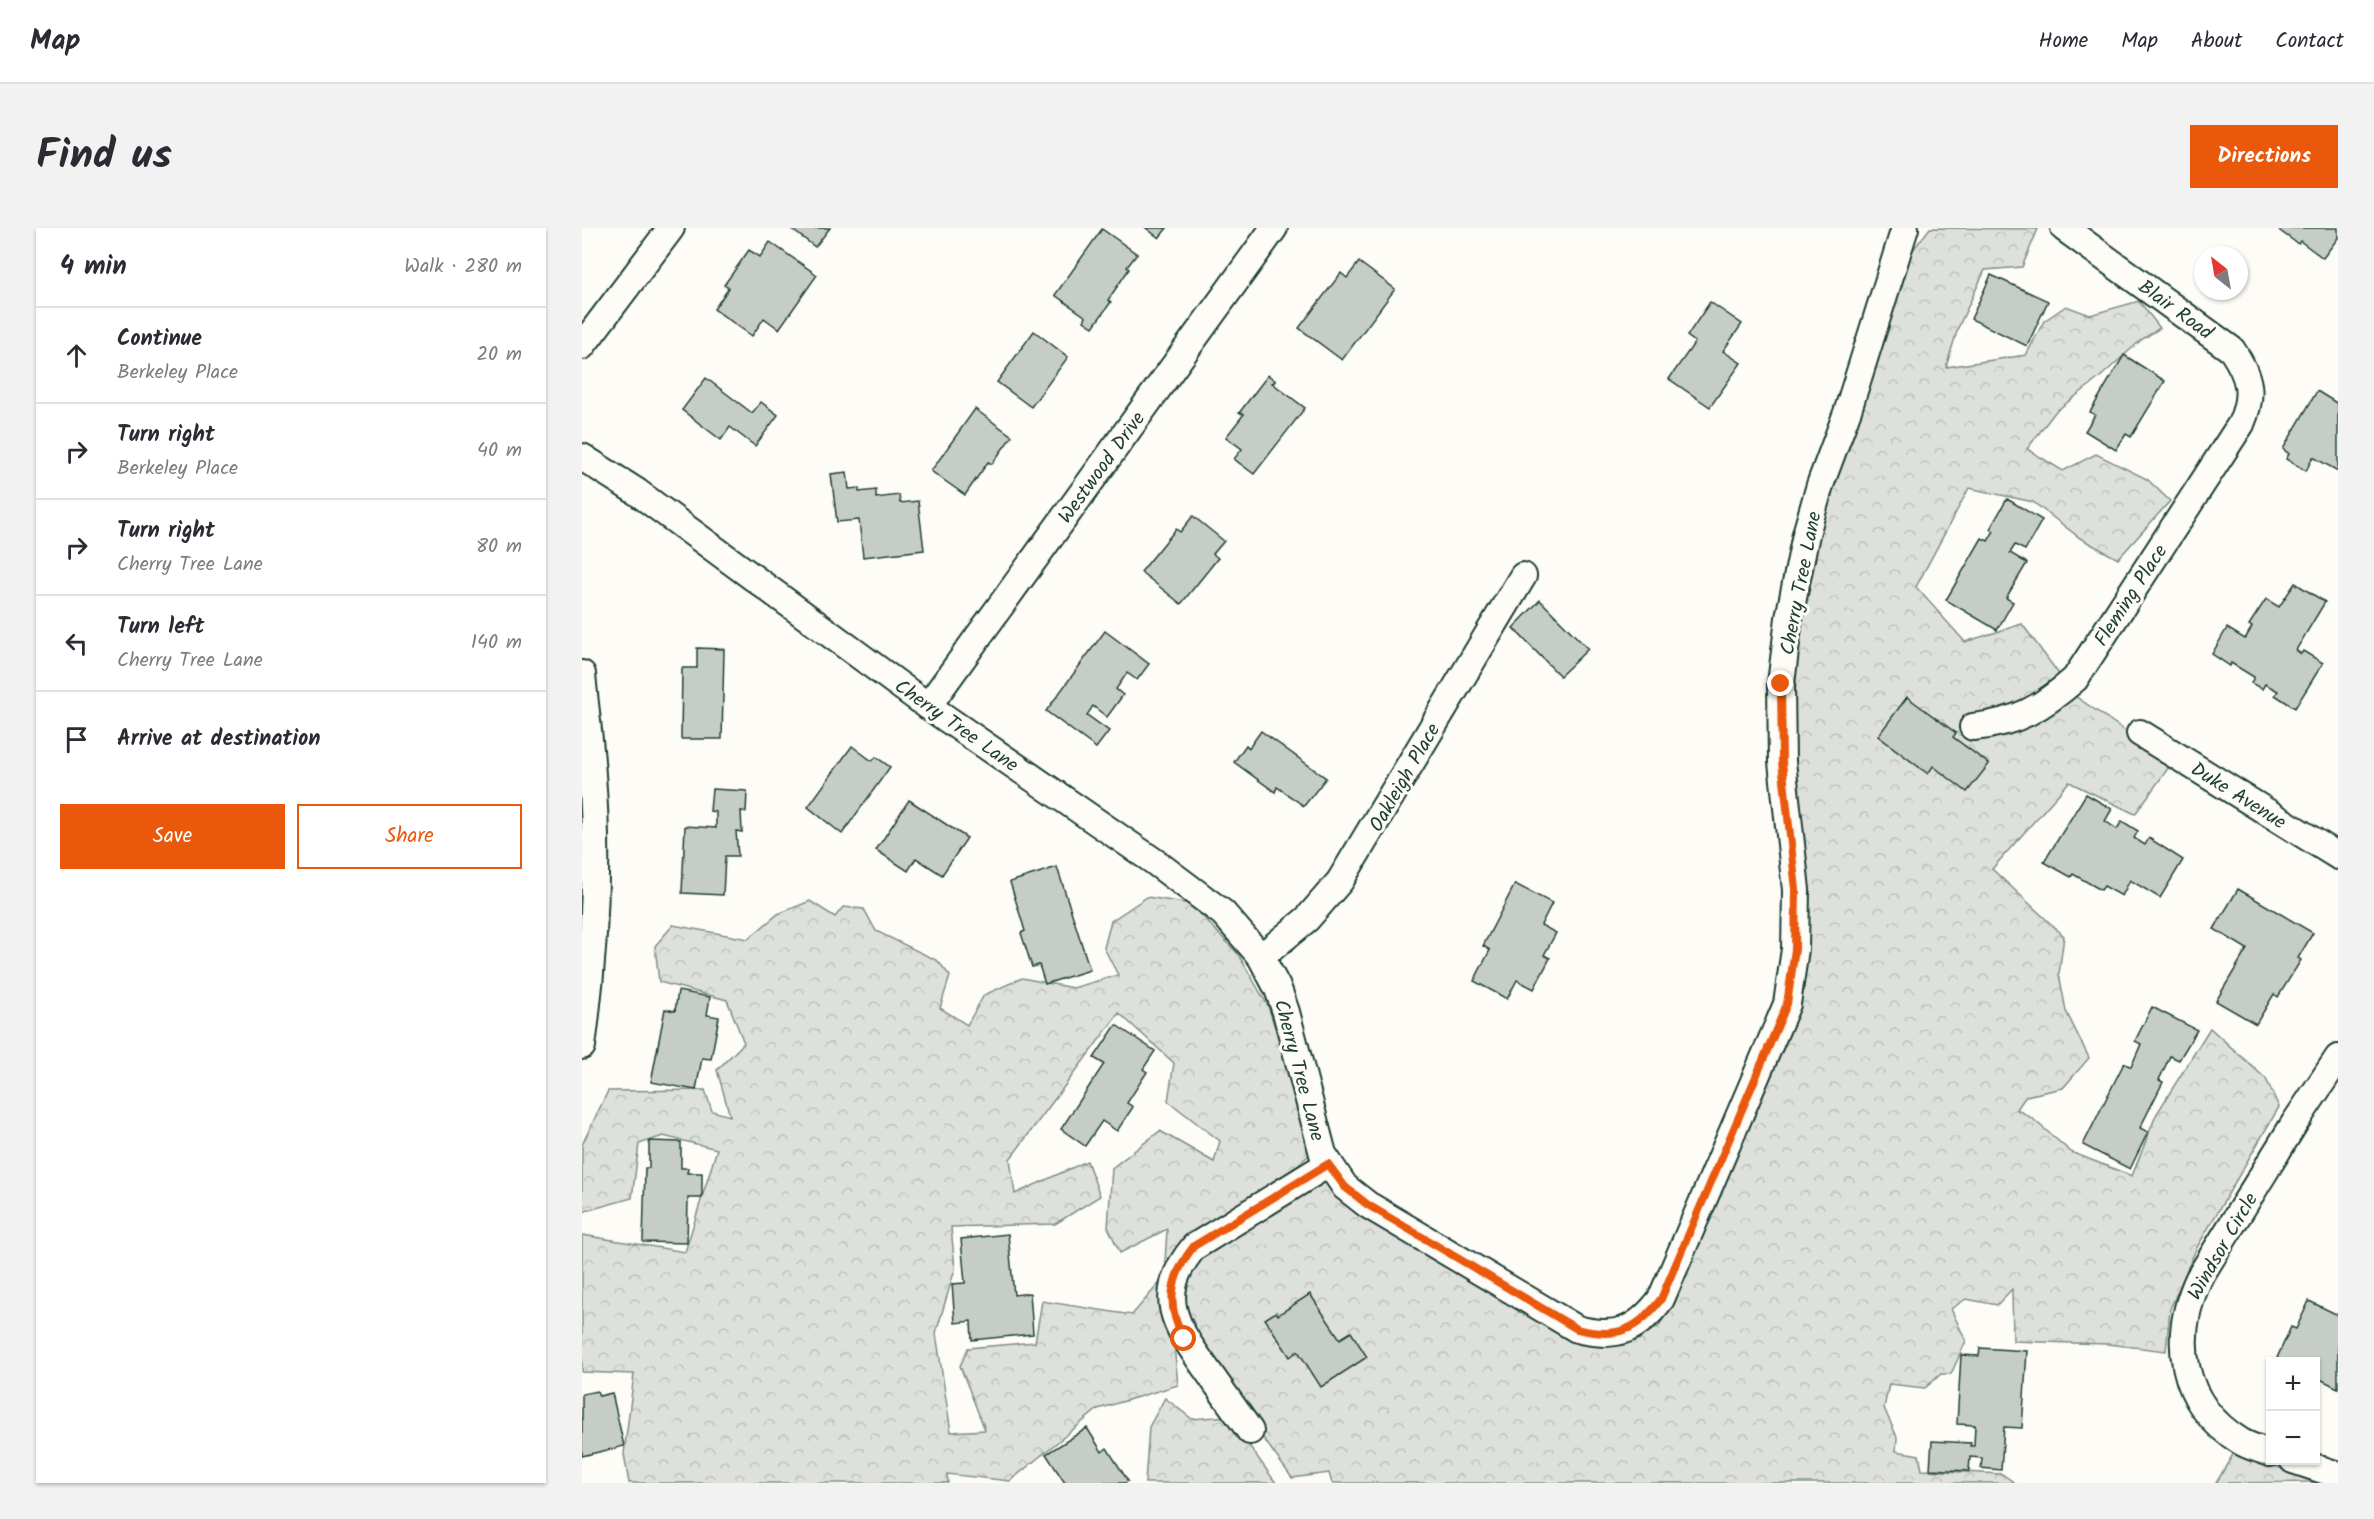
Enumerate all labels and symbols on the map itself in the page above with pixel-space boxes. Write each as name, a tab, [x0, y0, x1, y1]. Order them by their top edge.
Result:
north arrow	[2194, 246, 2248, 300]
street label: Blair Road	[2130, 272, 2220, 350]
street label: Westwood Drive	[1051, 405, 1154, 531]
street label: Cherry Tree Lane	[1772, 509, 1832, 658]
street label: Fleming Place	[2087, 539, 2177, 654]
route end	[1767, 670, 1793, 696]
street label: Cherry Tree Lane	[887, 672, 1025, 782]
street label: Oakleigh Place	[1362, 718, 1450, 838]
street label: Duke Avenue	[2184, 755, 2292, 839]
street label: Cherry Tree Lane	[1264, 996, 1332, 1145]
street label: Windsor Circle	[2180, 1187, 2267, 1307]
route start	[1170, 1325, 1196, 1351]

